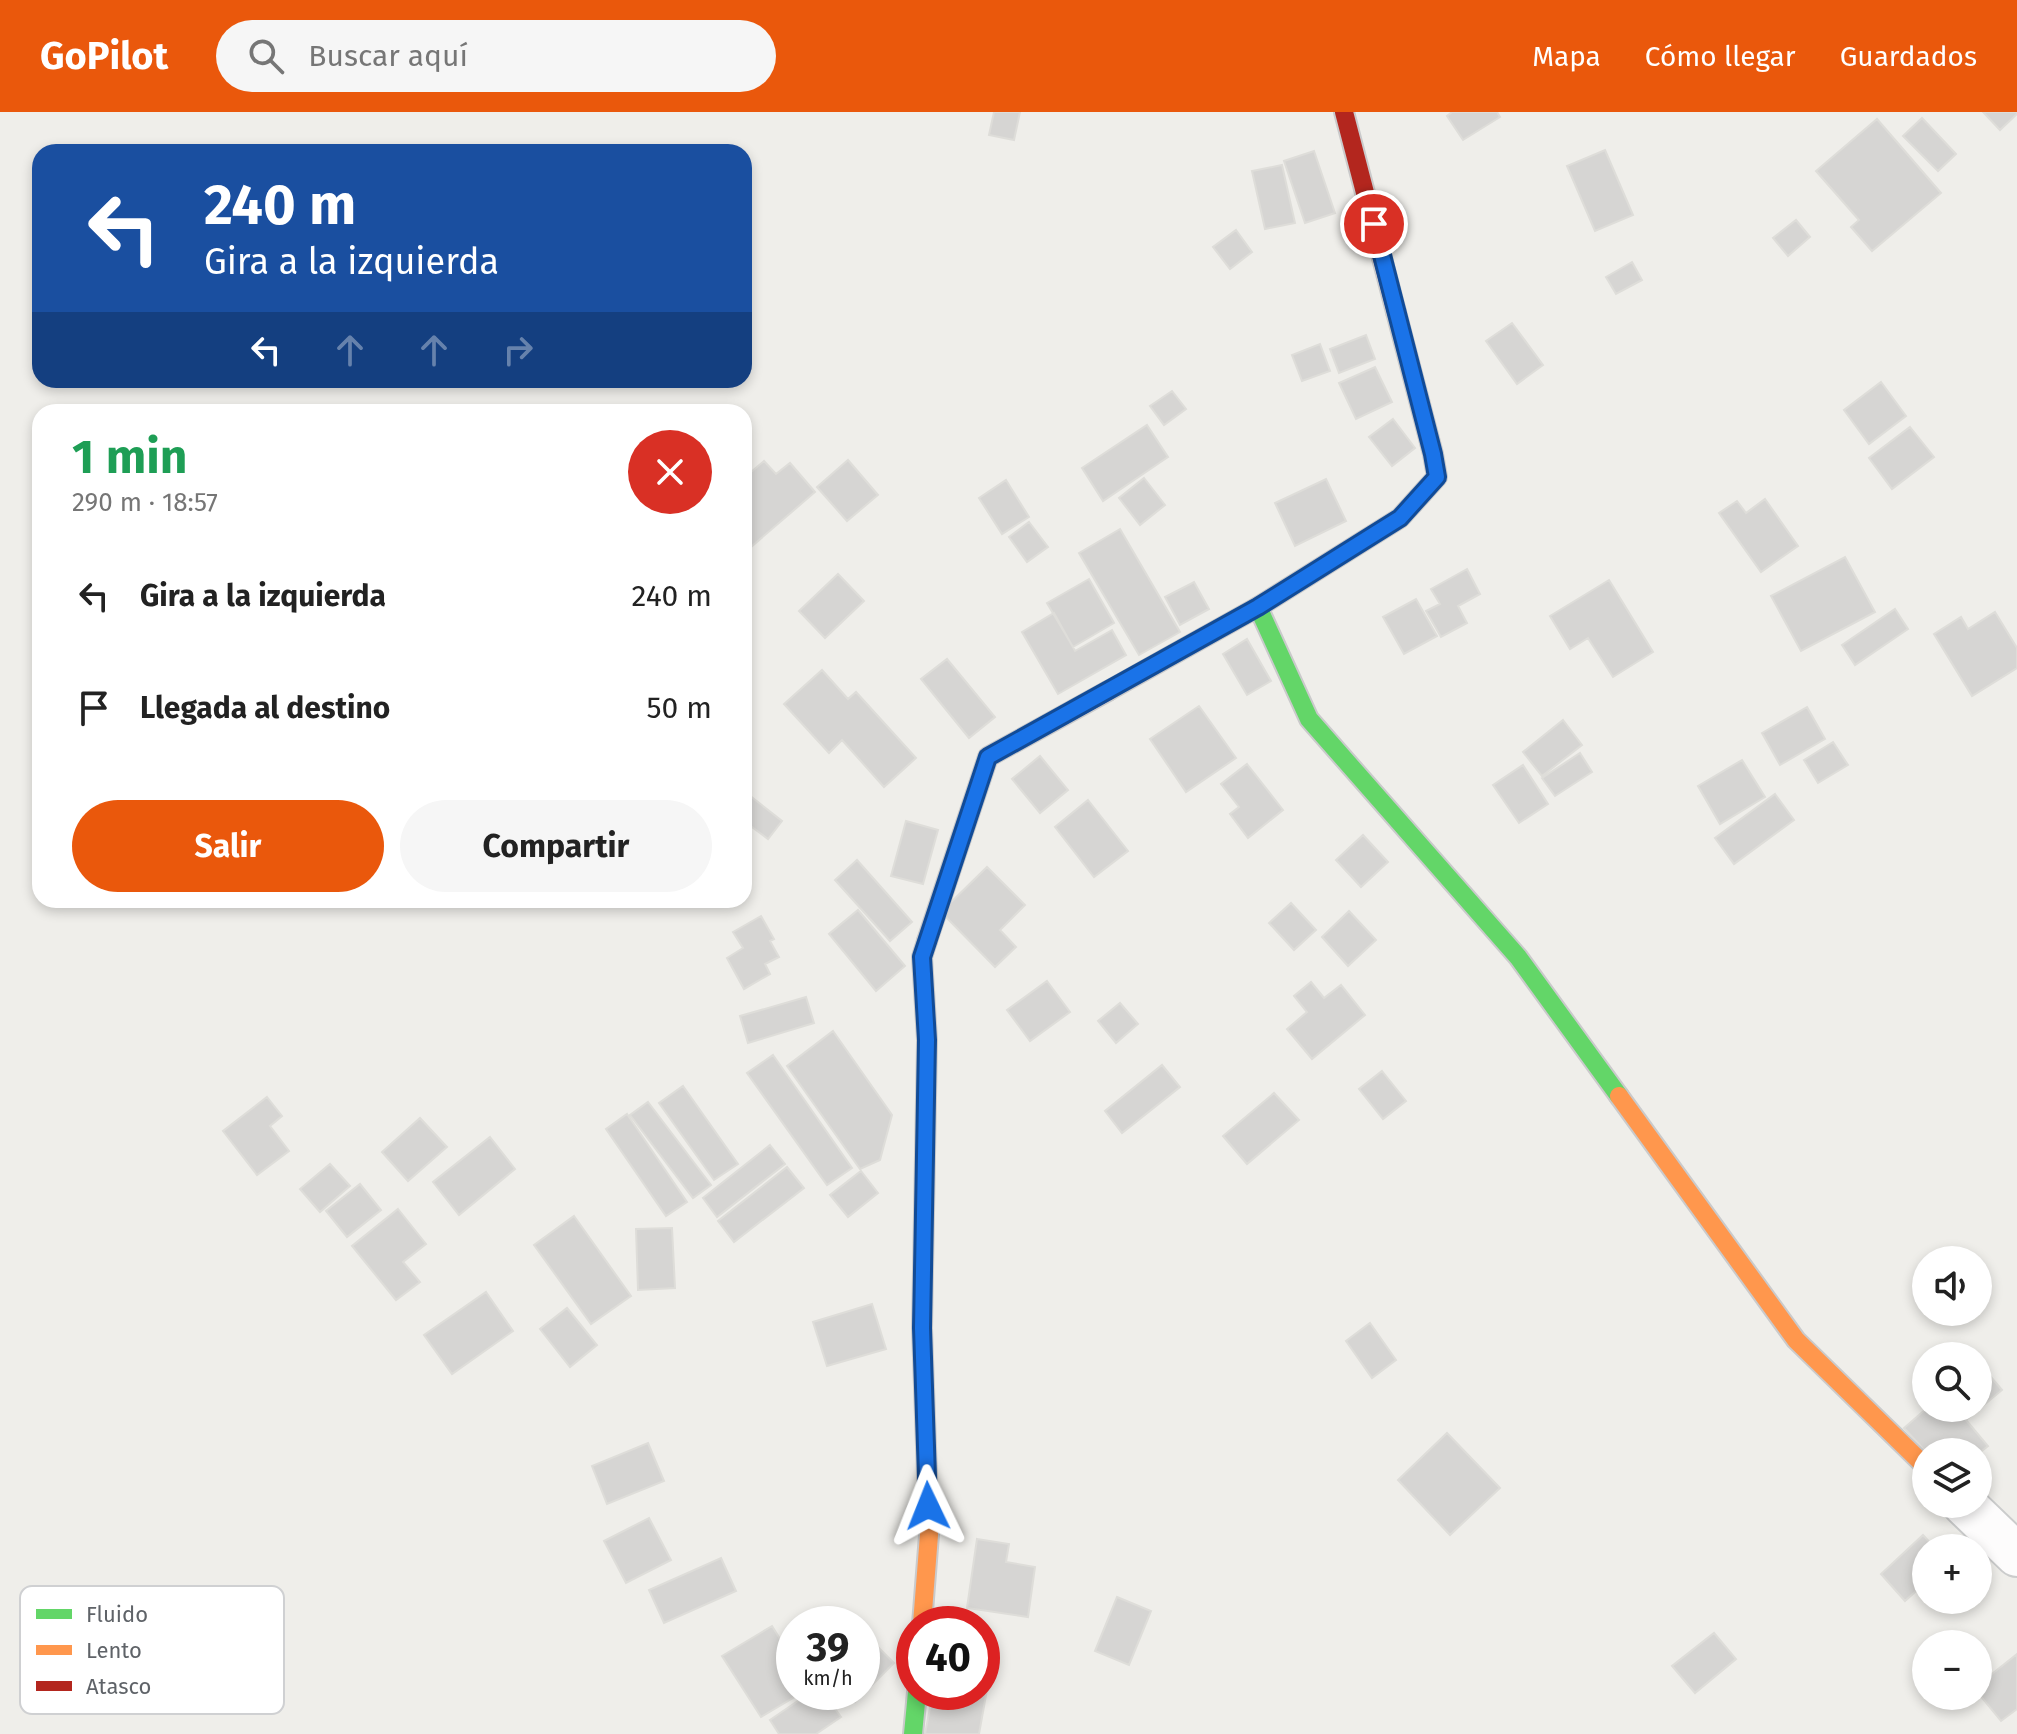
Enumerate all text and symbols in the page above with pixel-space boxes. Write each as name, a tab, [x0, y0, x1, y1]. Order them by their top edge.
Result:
search box	[216, 20, 776, 92]
text: GoPilot	[40, 33, 168, 79]
icon: search	[244, 34, 288, 78]
text: Buscar aquí	[308, 38, 468, 74]
text: Mapa	[1532, 40, 1601, 73]
text: Cómo llegar	[1645, 40, 1796, 73]
text: Guardados	[1840, 40, 1977, 73]
text: 240 m	[204, 172, 356, 239]
icon: left	[72, 176, 176, 280]
pin	[1340, 190, 1408, 258]
icon: arrive	[1352, 202, 1396, 246]
text: Gira a la izquierda	[204, 240, 499, 284]
icon: left	[244, 328, 288, 372]
icon: ahead	[328, 328, 372, 372]
icon: ahead	[412, 328, 456, 372]
icon: right	[496, 328, 540, 372]
text: 1 min	[72, 428, 187, 486]
button: close	[628, 430, 712, 514]
text: 290 m · 18:57	[72, 487, 218, 518]
icon: left	[72, 574, 116, 618]
text: Gira a la izquierda	[140, 578, 386, 614]
text: 240 m	[632, 578, 712, 614]
icon: arrive	[72, 686, 116, 730]
text: Llegada al destino	[140, 690, 390, 726]
text: 50 m	[647, 690, 712, 726]
button: Salir	[72, 800, 384, 892]
button: Compartir	[400, 800, 712, 892]
map controls	[1912, 1246, 1992, 1710]
button: sound	[1912, 1246, 1992, 1326]
button: search	[1912, 1342, 1992, 1422]
button: layers	[1912, 1438, 1992, 1518]
position arrow	[886, 1464, 970, 1548]
button: +	[1912, 1534, 1992, 1614]
legend	[20, 1586, 284, 1714]
text: Fluido	[86, 1601, 148, 1628]
speed limit sign: 40	[896, 1606, 1000, 1710]
text: 39	[807, 1624, 849, 1672]
button: −	[1912, 1630, 1992, 1710]
text: Lento	[86, 1637, 142, 1664]
text: km/h	[803, 1666, 853, 1690]
text: Atasco	[86, 1673, 151, 1700]

